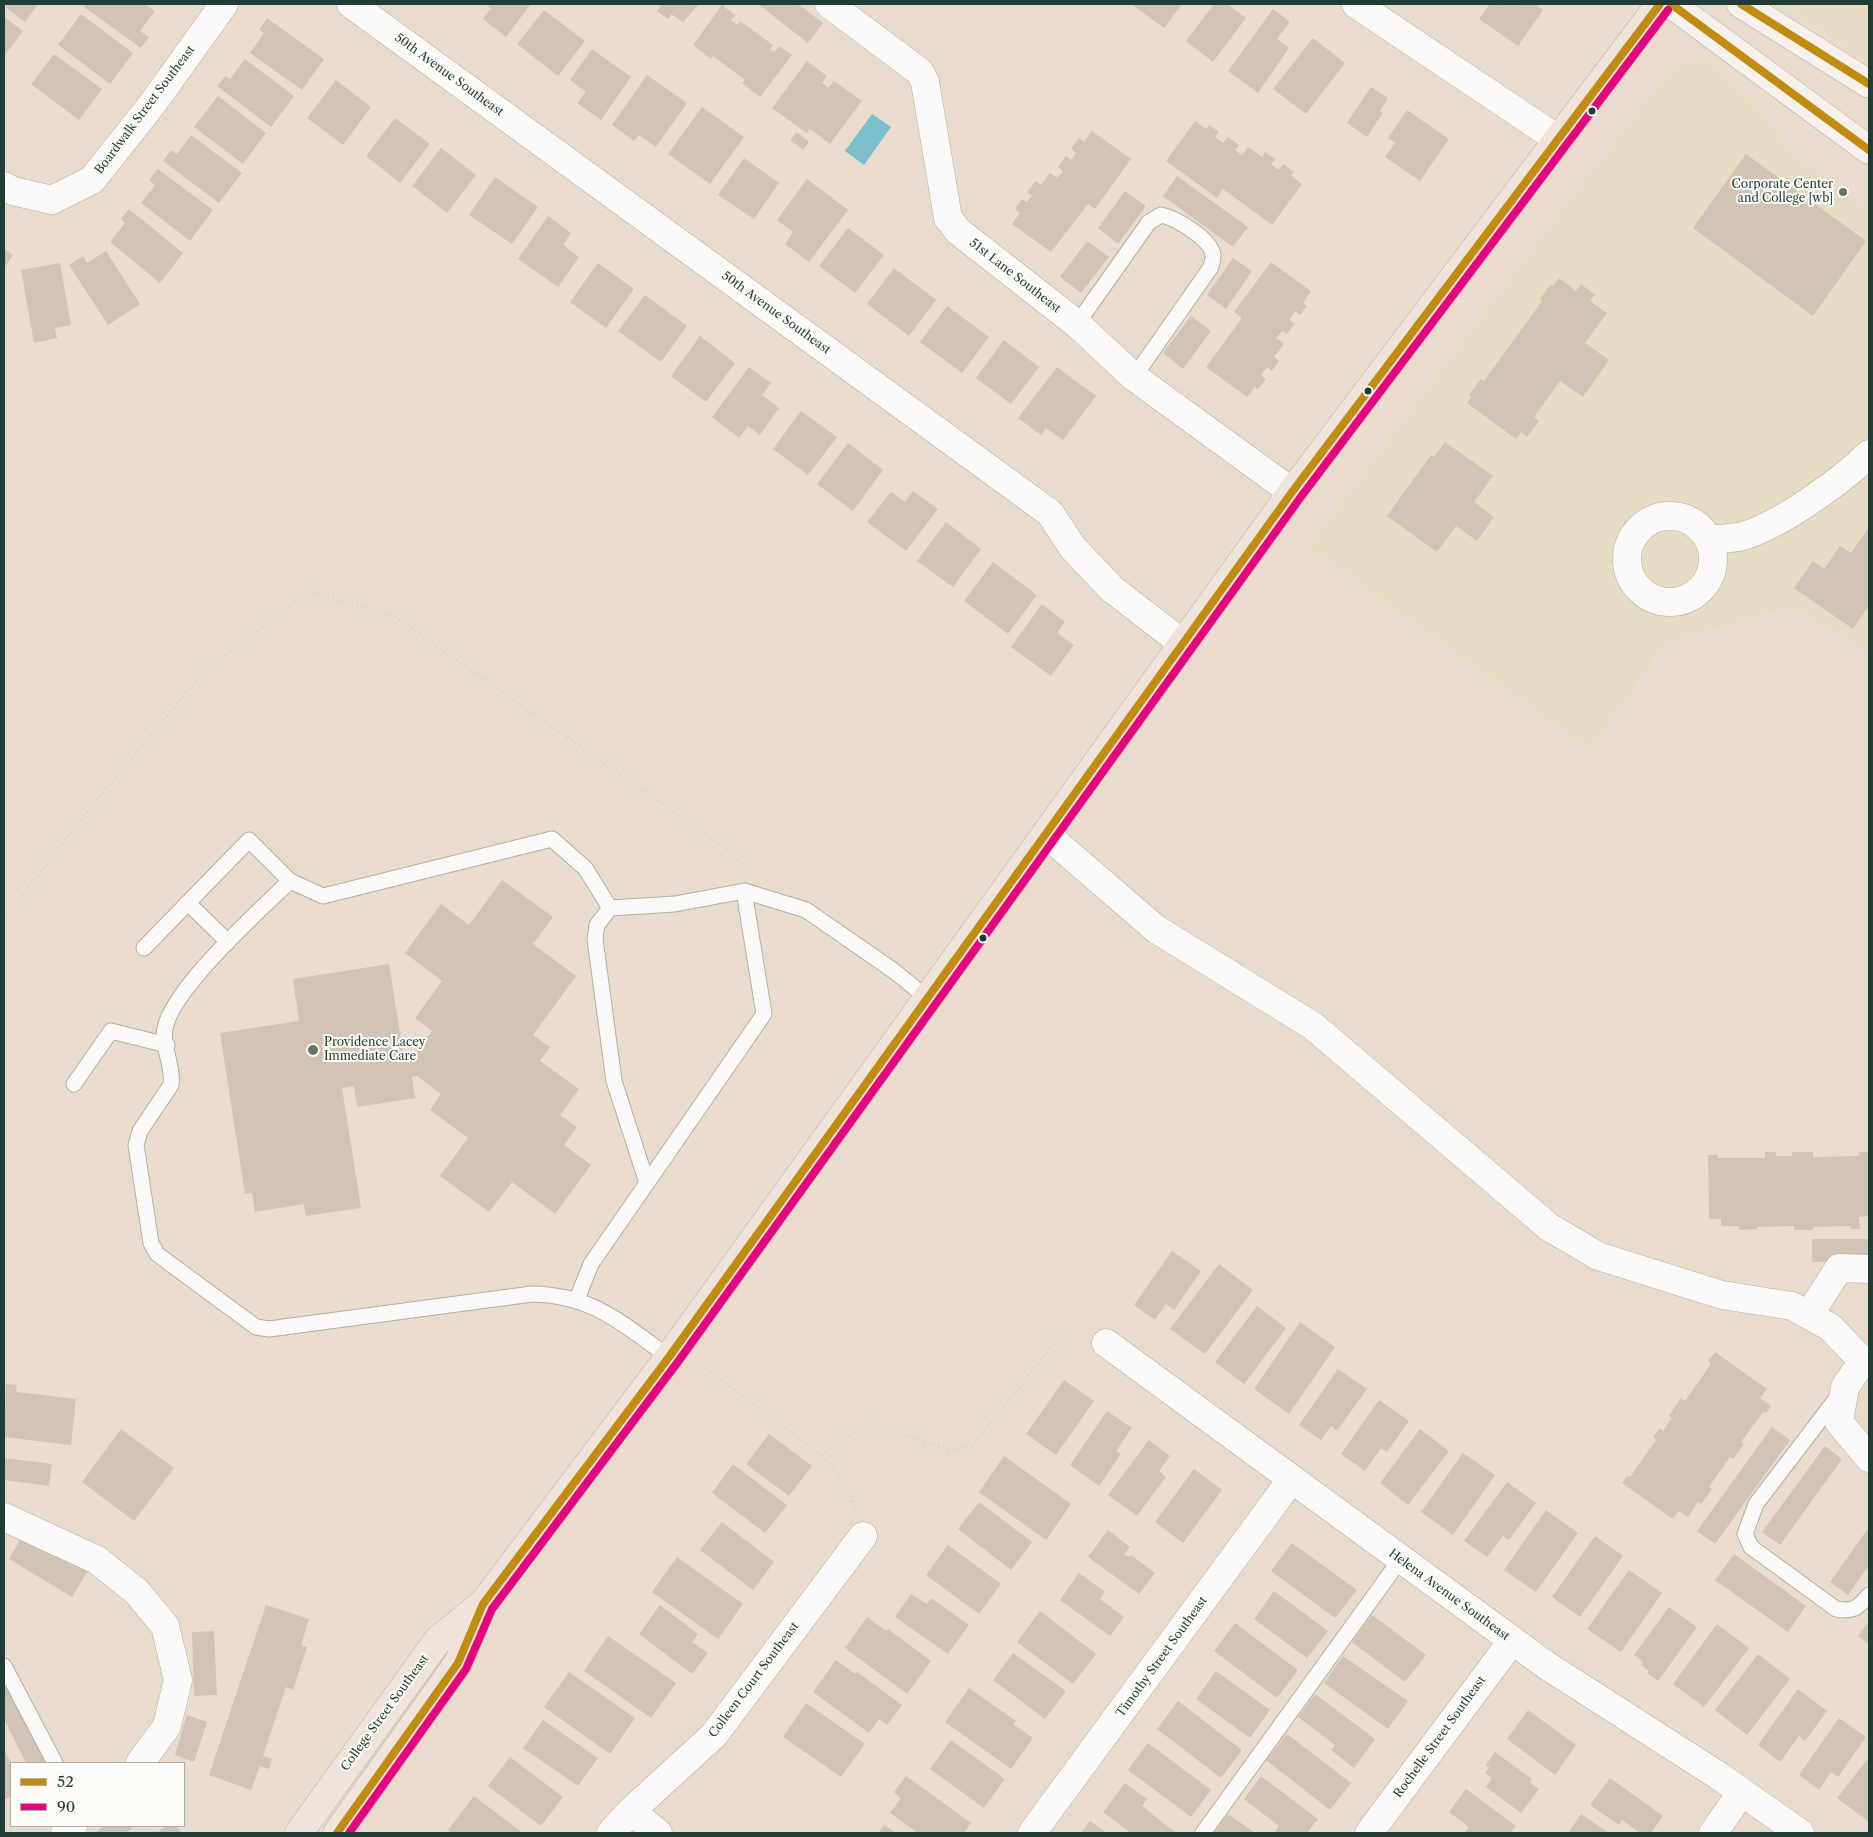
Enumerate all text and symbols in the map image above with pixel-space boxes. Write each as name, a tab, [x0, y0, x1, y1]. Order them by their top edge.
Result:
street label: 50th Avenue Southeast	[392, 31, 506, 119]
street label: Boardwalk Street Southeast	[92, 43, 198, 177]
unlabelled marker	[1587, 106, 1597, 116]
place label: Corporate Center and College [wb]	[1732, 178, 1833, 206]
marker: Corporate Center and College [wb]	[1837, 186, 1849, 198]
street label: 51st Lane Southeast	[966, 236, 1064, 316]
street label: 50th Avenue Southeast	[719, 269, 833, 357]
unlabelled marker	[1363, 386, 1373, 396]
unlabelled marker	[978, 933, 988, 943]
place label: Providence Lacey Immediate Care	[324, 1036, 425, 1064]
marker: Providence Lacey Immediate Care	[306, 1043, 320, 1057]
street label: Helena Avenue Southeast	[1386, 1546, 1512, 1644]
street label: Timothy Street Southeast	[1113, 1594, 1211, 1720]
street label: Colleen Court Southeast	[706, 1620, 802, 1740]
street label: College Street Southeast	[338, 1652, 432, 1774]
street label: Rochelle Street Southeast	[1391, 1673, 1489, 1801]
legend	[10, 1762, 185, 1827]
text: 52	[57, 1772, 74, 1791]
text: 90	[57, 1797, 75, 1816]

